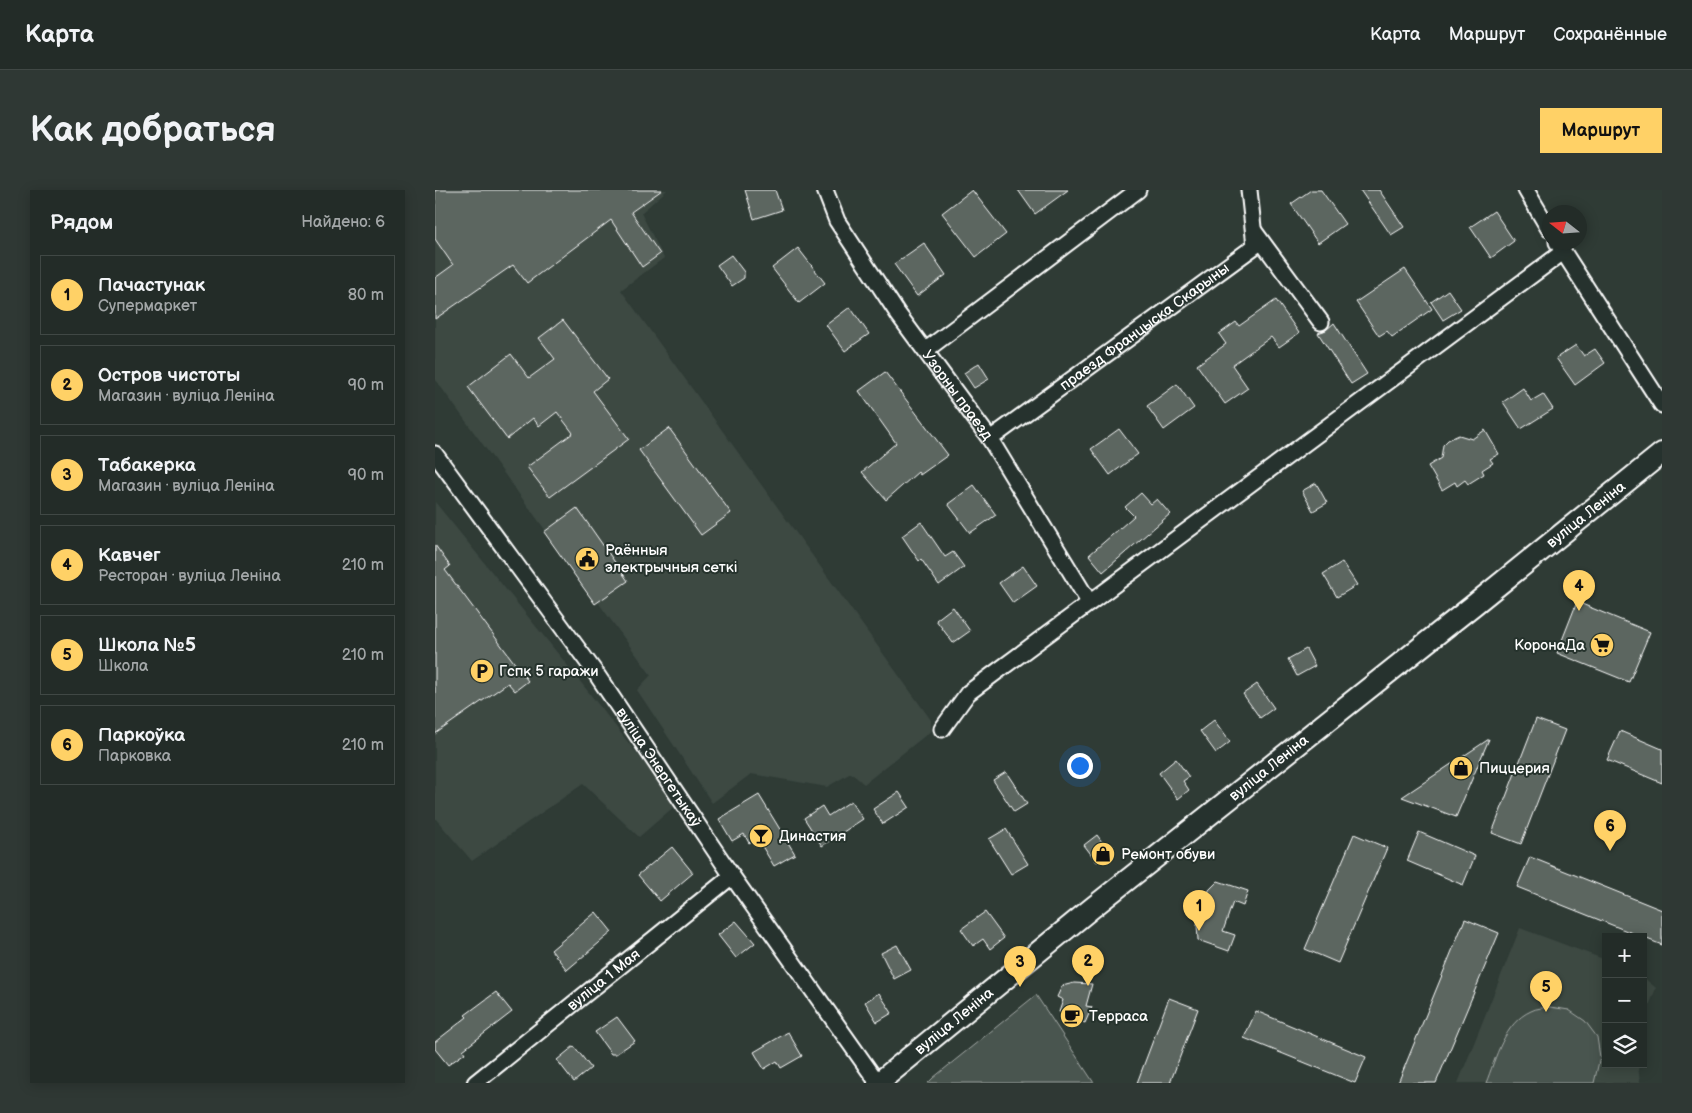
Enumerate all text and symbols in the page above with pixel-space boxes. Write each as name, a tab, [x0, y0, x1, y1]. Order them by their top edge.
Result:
text: Карта	[25, 20, 94, 49]
text: Карта	[1370, 24, 1421, 45]
text: Маршрут	[1449, 24, 1525, 45]
text: Сохранённые	[1553, 24, 1667, 45]
button: Маршрут	[1540, 108, 1662, 153]
text: Как добраться	[30, 109, 276, 152]
north arrow	[1542, 205, 1587, 250]
text: Рядом	[50, 210, 113, 235]
text: Найдено: 6	[301, 213, 385, 232]
street label: праезд Францыска Скарыны	[1056, 259, 1233, 395]
text: Пачастунак	[98, 274, 205, 297]
text: 1	[64, 286, 70, 305]
text: 80 m	[348, 286, 384, 305]
text: Супермаркет	[98, 297, 197, 316]
street label: Узорны праезд	[918, 346, 997, 444]
text: Остров чистоты	[98, 364, 240, 387]
text: 2	[62, 376, 72, 395]
text: 90 m	[348, 376, 384, 395]
text: Магазин · вуліца Леніна	[98, 387, 275, 406]
text: Табакерка	[98, 454, 196, 477]
text: 3	[62, 466, 72, 485]
text: 90 m	[348, 466, 384, 485]
text: Магазин · вуліца Леніна	[98, 477, 275, 496]
street label: вуліца Леніна	[1543, 477, 1630, 552]
place label: Раённыя электрычныя сеткі	[605, 541, 737, 577]
text: Кавчег	[98, 544, 161, 567]
public building icon: Раённыя электрычныя сеткі	[574, 546, 600, 572]
text: 4	[62, 556, 72, 575]
text: 210 m	[342, 556, 384, 575]
text: Ресторан · вуліца Леніна	[98, 567, 281, 586]
pin: 4	[1563, 570, 1595, 611]
supermarket icon: КоронаДа	[1589, 632, 1615, 658]
text: Школа №5	[98, 634, 196, 657]
place label: КоронаДа	[1514, 636, 1585, 655]
text: 5	[62, 646, 72, 665]
text: 210 m	[342, 646, 384, 665]
text: Школа	[98, 657, 148, 676]
parking icon: Гспк 5 гаражи	[469, 658, 495, 684]
place label: Гспк 5 гаражи	[499, 662, 599, 681]
street label: вуліца Энергетыкаў	[612, 704, 705, 831]
text: Паркоўка	[98, 724, 185, 747]
street label: вуліца Леніна	[1225, 731, 1313, 806]
text: 6	[62, 736, 72, 755]
text: 210 m	[342, 736, 384, 755]
text: Парковка	[98, 747, 171, 766]
your location	[1067, 753, 1093, 779]
shop icon: Пиццерия	[1448, 755, 1474, 781]
place label: Пиццерия	[1479, 759, 1550, 778]
pin: 6	[1594, 810, 1626, 851]
bar icon: Династия	[748, 823, 774, 849]
place label: Династия	[779, 827, 846, 846]
shop icon: Ремонт обуви	[1090, 841, 1116, 867]
place label: Ремонт обуви	[1121, 845, 1215, 864]
pin: 1	[1183, 890, 1215, 931]
map controls	[1602, 933, 1647, 1068]
button: +	[1602, 933, 1647, 978]
street label: вуліца 1 Мая	[563, 945, 644, 1015]
pin: 2	[1072, 945, 1104, 986]
pin: 3	[1004, 946, 1036, 987]
pin: 5	[1530, 971, 1562, 1012]
button: −	[1602, 978, 1647, 1023]
street label: вуліца Леніна	[911, 983, 998, 1059]
cafe icon: Терраса	[1059, 1003, 1085, 1029]
place label: Терраса	[1089, 1007, 1148, 1026]
button: layers	[1602, 1023, 1647, 1068]

